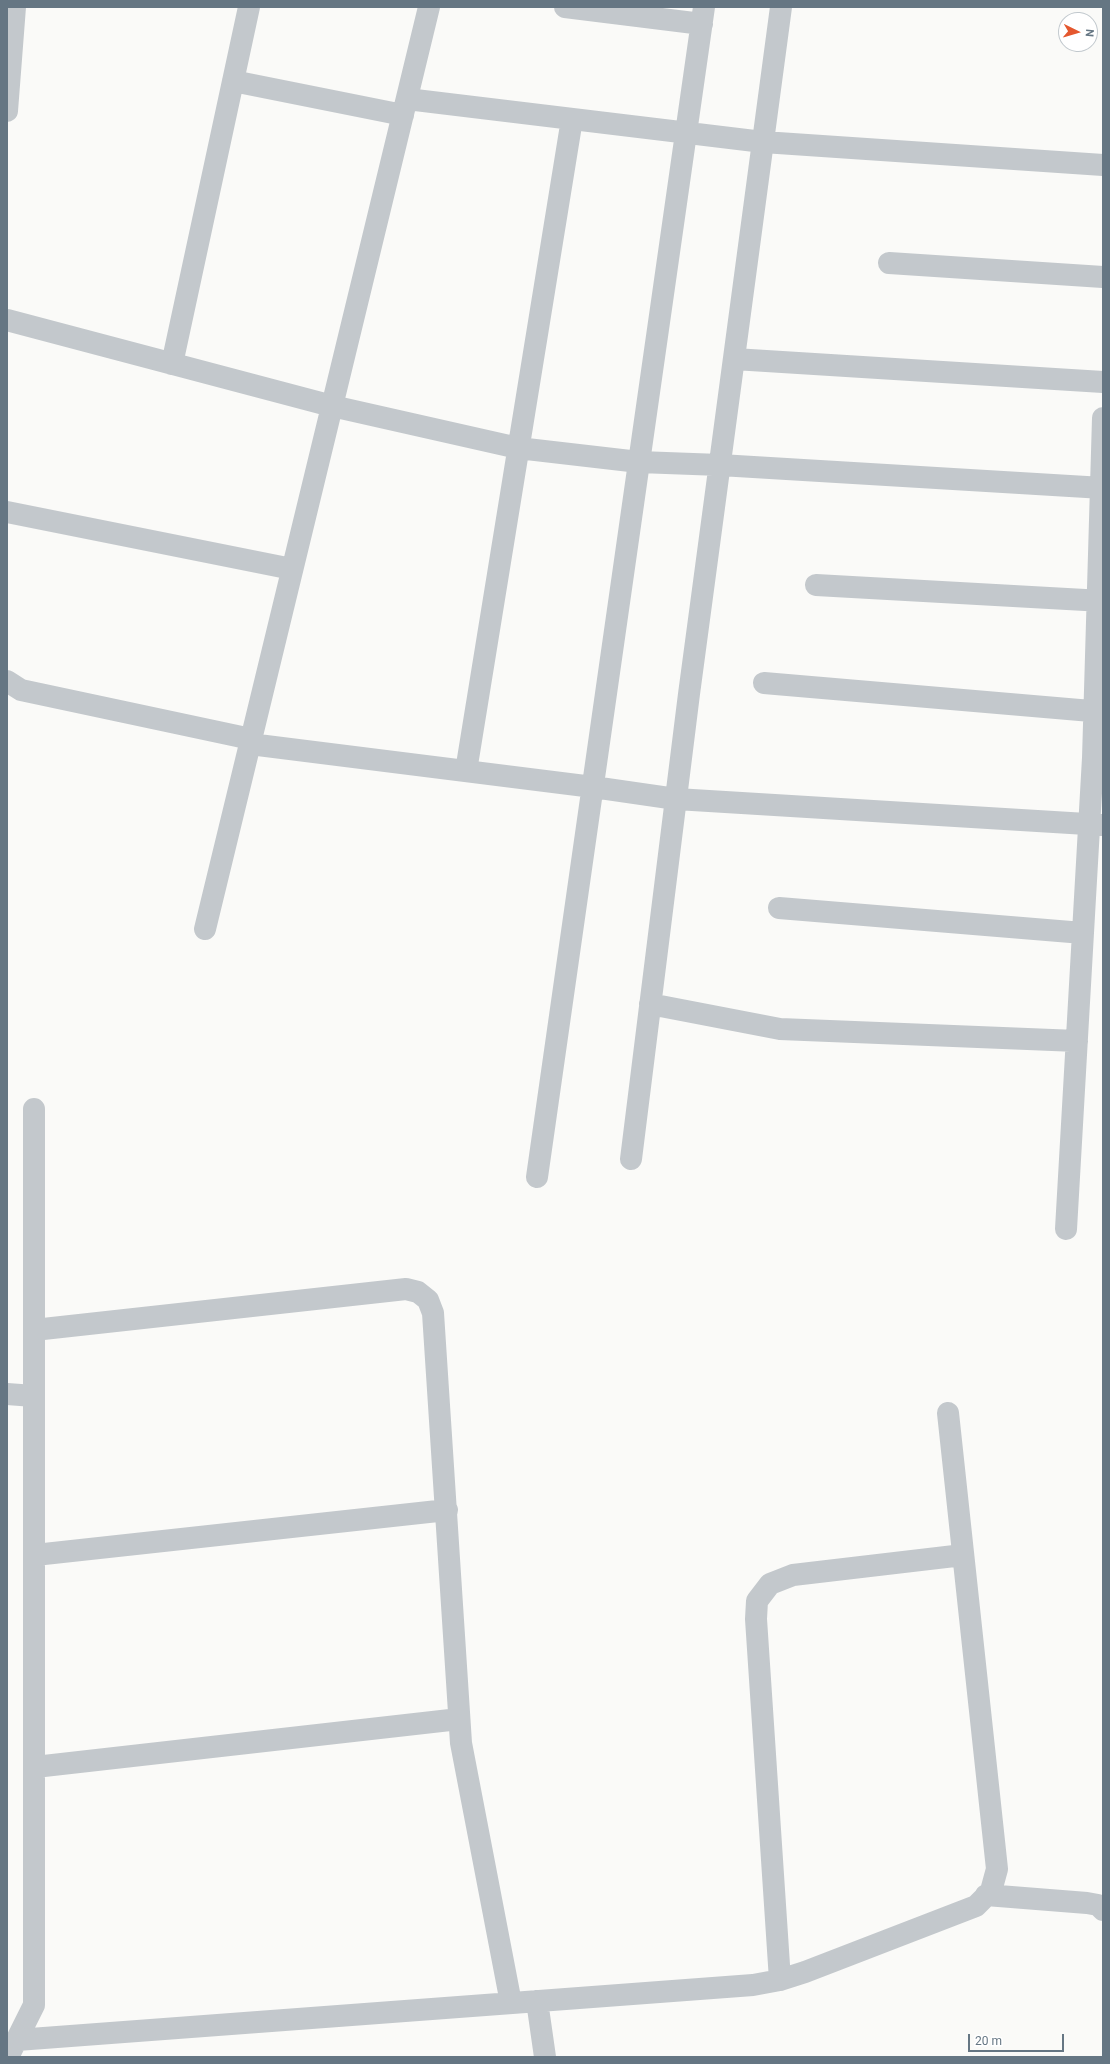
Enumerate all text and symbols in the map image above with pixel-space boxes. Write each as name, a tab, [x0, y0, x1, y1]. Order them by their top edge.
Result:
north arrow	[1058, 12, 1098, 52]
text: N	[1083, 29, 1096, 37]
scale bar	[970, 2026, 1066, 2052]
text: 20 m	[975, 2034, 1002, 2048]

